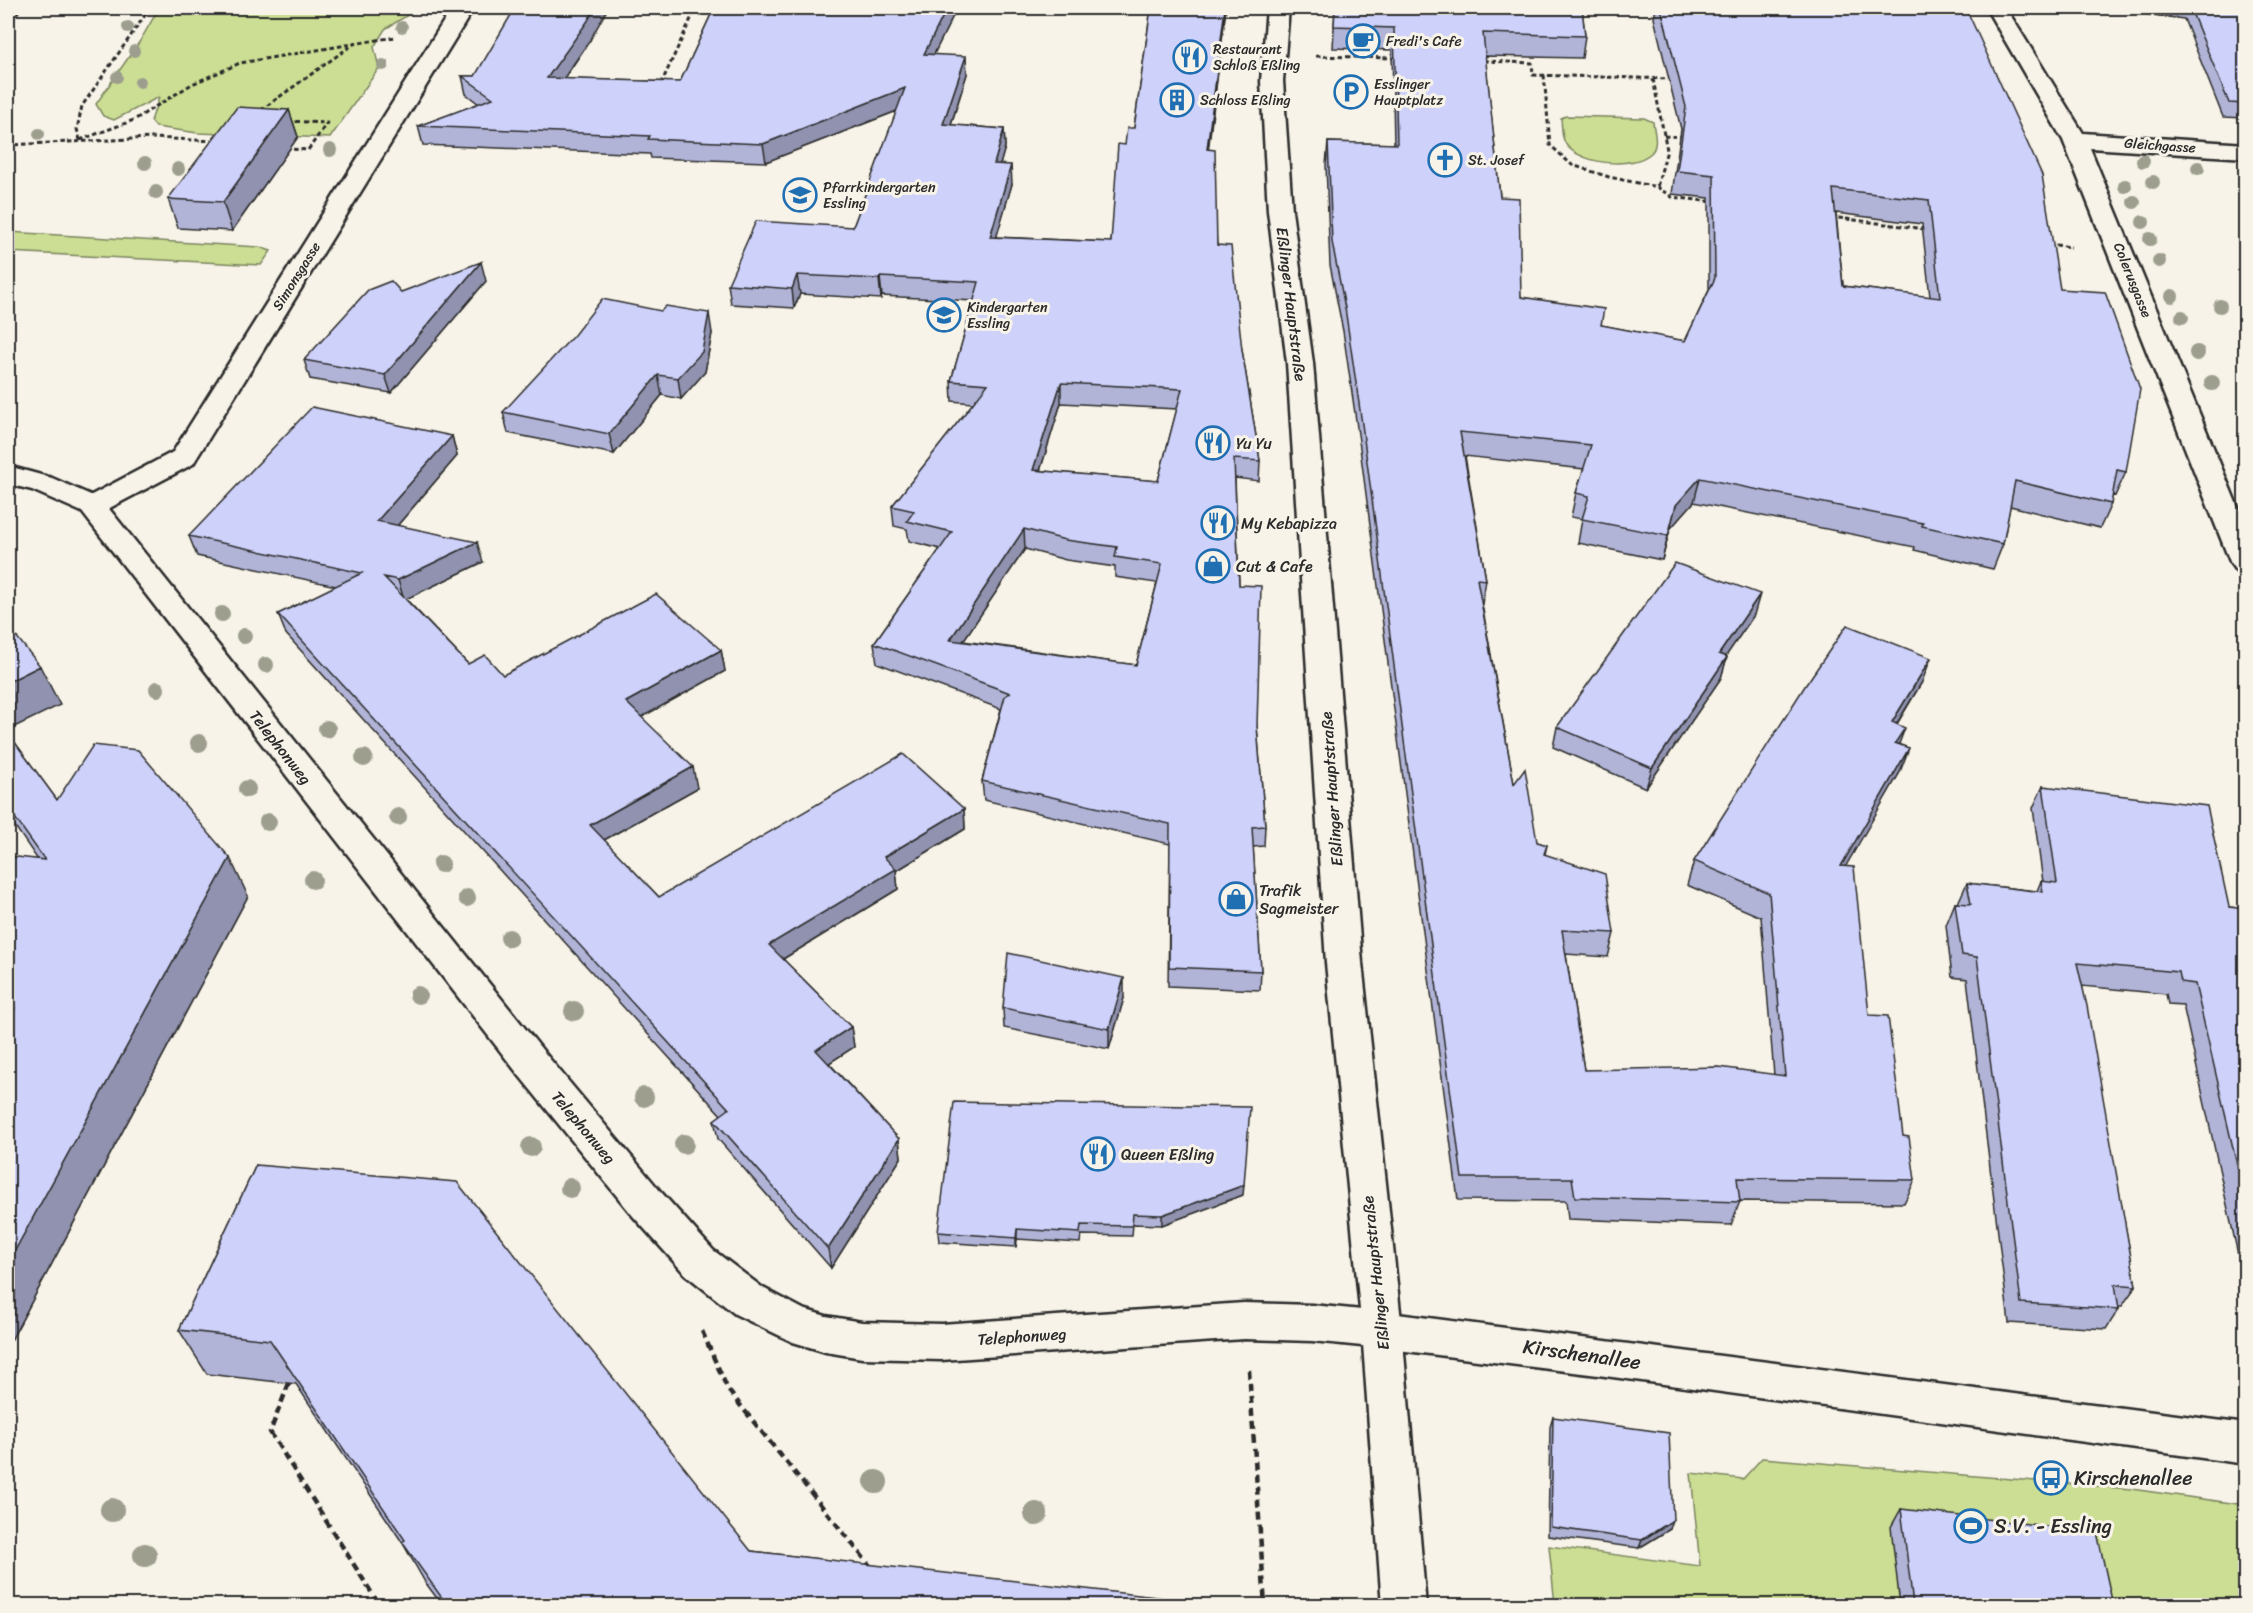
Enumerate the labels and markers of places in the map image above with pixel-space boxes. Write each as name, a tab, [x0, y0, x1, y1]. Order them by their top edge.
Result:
cafe icon: Fredi's Cafe	[1345, 23, 1381, 59]
place label: Fredi's Cafe	[1386, 29, 1462, 54]
place label: Restaurant Schloß Eßling	[1213, 37, 1300, 78]
restaurant icon: Restaurant Schloß Eßling	[1172, 39, 1208, 75]
place label: Esslinger Hauptplatz	[1374, 72, 1443, 113]
parking icon: Esslinger Hauptplatz	[1333, 74, 1369, 110]
building icon: Schloss Eßling	[1159, 82, 1195, 118]
place label: Schloss Eßling	[1200, 88, 1291, 113]
church icon: St. Josef	[1427, 142, 1463, 178]
place label: St. Josef	[1468, 148, 1526, 173]
place label: Pfarrkindergarten Essling	[823, 175, 936, 216]
school or university icon: Pfarrkindergarten Essling	[782, 177, 818, 213]
place label: Kindergarten Essling	[967, 295, 1048, 336]
school or university icon: Kindergarten Essling	[926, 297, 962, 333]
restaurant icon: Yu Yu	[1195, 425, 1231, 461]
place label: Yu Yu	[1236, 429, 1272, 458]
restaurant icon: My Kebapizza	[1200, 505, 1236, 541]
place label: My Kebapizza	[1241, 509, 1337, 538]
shop icon: Cut & Cafe	[1195, 548, 1231, 584]
place label: Cut & Cafe	[1236, 552, 1313, 581]
place label: Trafik Sagmeister	[1259, 876, 1340, 923]
shop icon: Trafik Sagmeister	[1218, 881, 1254, 917]
restaurant icon: Queen Eßling	[1080, 1136, 1116, 1172]
place label: Queen Eßling	[1121, 1140, 1214, 1169]
bus stop icon: Kirschenallee	[2033, 1460, 2069, 1496]
place label: Kirschenallee	[2074, 1461, 2193, 1496]
sports icon: S.V. - Essling	[1953, 1508, 1989, 1544]
place label: S.V. - Essling	[1994, 1509, 2112, 1544]

